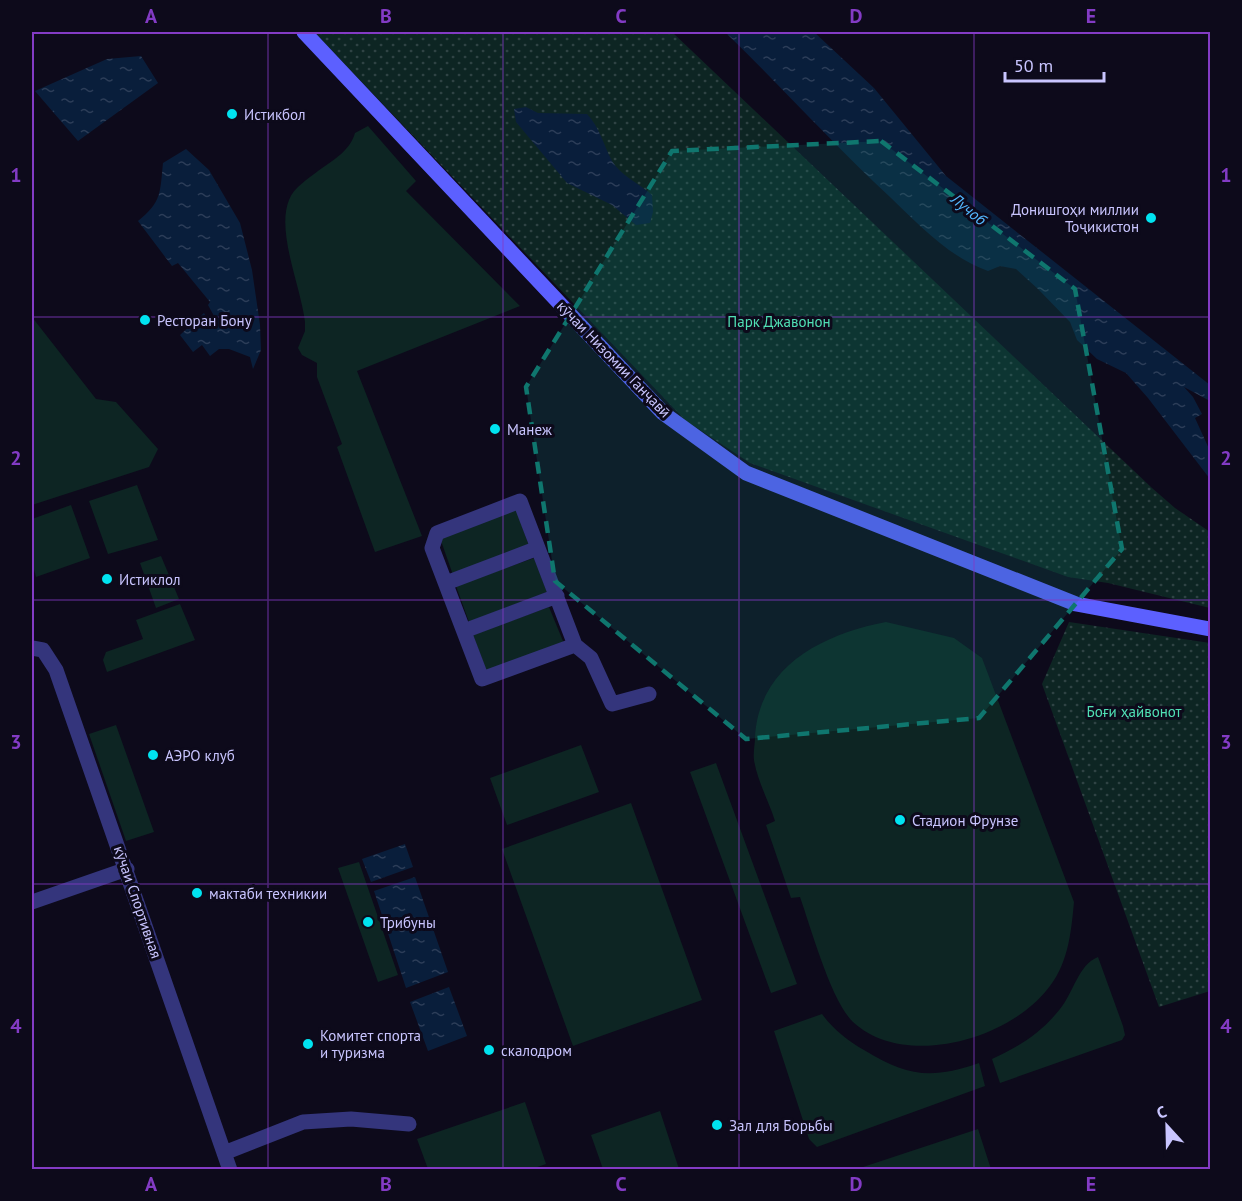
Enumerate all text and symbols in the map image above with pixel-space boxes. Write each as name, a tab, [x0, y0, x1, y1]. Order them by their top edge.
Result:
text: A	[145, 3, 158, 29]
text: B	[380, 3, 392, 29]
text: C	[615, 3, 627, 29]
text: D	[850, 3, 863, 29]
text: E	[1086, 3, 1096, 29]
scale bar	[1005, 45, 1104, 83]
text: 50 m	[1014, 54, 1053, 77]
place label: Истикбол	[244, 105, 306, 124]
marker: Истикбол	[225, 107, 239, 121]
text: 1	[10, 162, 22, 188]
text: 1	[1220, 162, 1232, 188]
water label: Лучоб	[946, 188, 992, 230]
place label: Донишгоҳи миллии Тоҷикистон	[1011, 200, 1139, 236]
marker: Донишгоҳи миллии Тоҷикистон	[1144, 211, 1158, 225]
street label: кӯчаи Низомии Ганҷавӣ	[553, 297, 675, 421]
place label: Ресторан Бону	[157, 311, 252, 330]
park label: Парк Джавонон	[727, 312, 831, 331]
marker: Ресторан Бону	[138, 313, 152, 327]
place label: Манеж	[507, 420, 552, 439]
marker: Манеж	[488, 422, 502, 436]
text: 2	[10, 445, 22, 471]
text: 2	[1220, 445, 1232, 471]
place label: Истиклол	[119, 570, 181, 589]
marker: Истиклол	[100, 572, 114, 586]
park label: Боғи ҳайвонот	[1086, 702, 1182, 721]
text: 3	[10, 729, 22, 755]
text: 3	[1220, 729, 1232, 755]
place label: АЭРО клуб	[165, 746, 235, 765]
marker: АЭРО клуб	[146, 748, 160, 762]
place label: Стадион Фрунзе	[912, 811, 1018, 830]
marker: Стадион Фрунзе	[893, 813, 907, 827]
street label: кӯчаи Спортивная	[110, 843, 166, 961]
place label: мактаби техникии	[209, 884, 327, 903]
marker: мактаби техникии	[190, 886, 204, 900]
place label: Трибуны	[380, 913, 436, 932]
marker: Трибуны	[361, 915, 375, 929]
text: 4	[10, 1013, 22, 1039]
text: 4	[1220, 1013, 1232, 1039]
place label: Комитет спорта и туризма	[320, 1026, 421, 1062]
marker: Комитет спорта и туризма	[301, 1037, 315, 1051]
place label: скалодром	[501, 1041, 572, 1060]
marker: скалодром	[482, 1043, 496, 1057]
north arrow	[1137, 1096, 1197, 1156]
text: С	[1153, 1101, 1169, 1123]
place label: Зал для Борьбы	[729, 1116, 833, 1135]
marker: Зал для Борьбы	[710, 1118, 724, 1132]
text: A	[145, 1171, 158, 1197]
text: B	[380, 1171, 392, 1197]
text: C	[615, 1171, 627, 1197]
text: D	[850, 1171, 863, 1197]
text: E	[1086, 1171, 1096, 1197]

